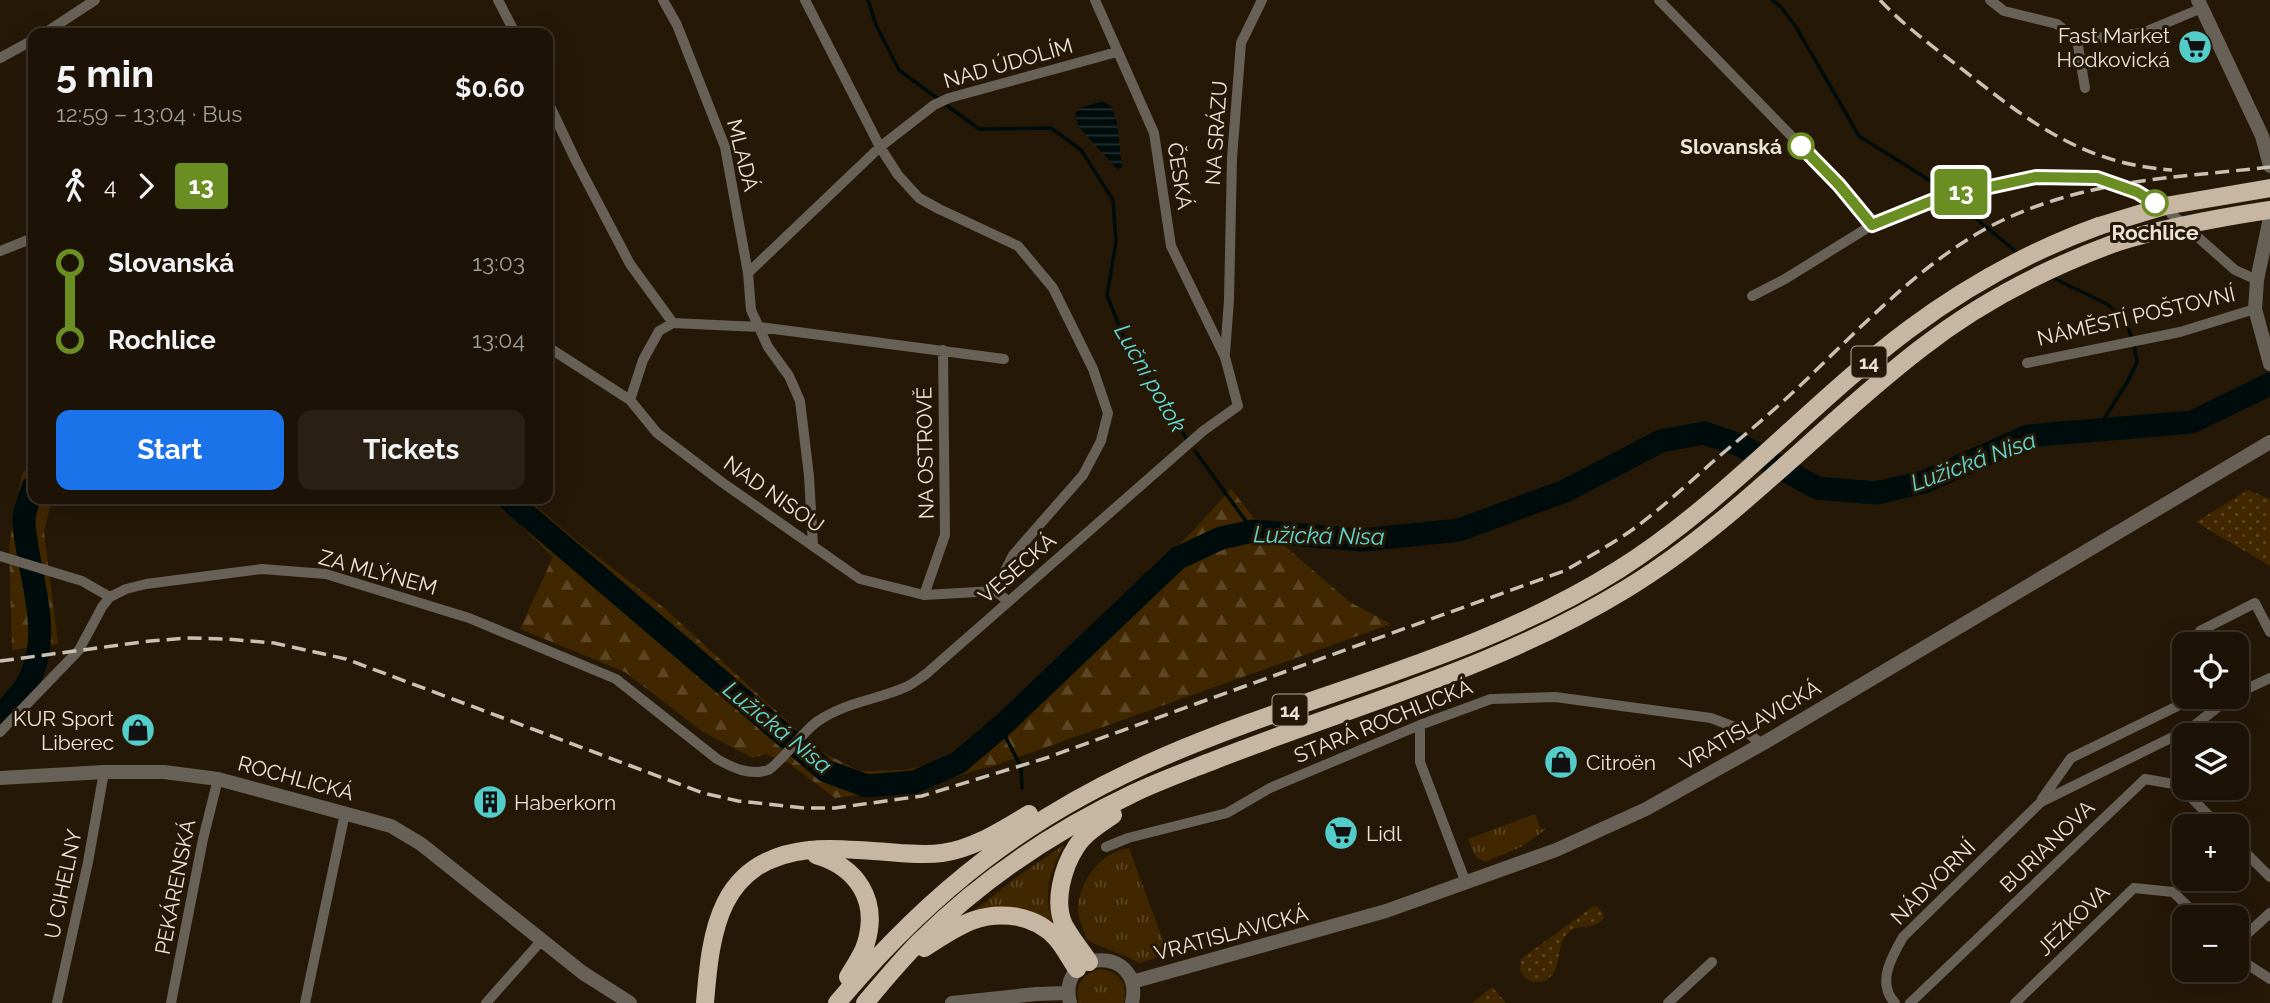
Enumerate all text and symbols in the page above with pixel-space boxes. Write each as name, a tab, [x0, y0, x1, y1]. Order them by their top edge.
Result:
place label: Fast Market Hodkovická	[2057, 23, 2170, 72]
supermarket icon: Fast Market Hodkovická	[2176, 28, 2214, 66]
street label: NAD ÚDOLÍM	[940, 33, 1076, 93]
text: 5 min	[56, 51, 154, 96]
text: $0.60	[455, 73, 525, 103]
street label: NA SRÁZU	[1200, 80, 1232, 186]
text: 12:59 – 13:04 · Bus	[56, 100, 242, 127]
street label: MLADÁ	[722, 116, 764, 194]
marker: Slovanská	[1788, 133, 1814, 159]
place label: Slovanská	[1680, 134, 1782, 159]
street label: ČESKÁ	[1162, 141, 1198, 211]
icon: walk	[56, 167, 94, 205]
icon: forward	[127, 167, 165, 205]
line badge: 13	[1930, 169, 1993, 215]
text: 13	[189, 171, 214, 200]
text: 4	[104, 172, 117, 199]
text: 13	[1948, 177, 1974, 206]
marker: Rochlice	[2142, 190, 2168, 216]
place label: Rochlice	[2111, 220, 2199, 245]
text: Slovanská	[108, 248, 234, 278]
text: 13:03	[472, 249, 525, 276]
street label: NÁMĚSTÍ POŠTOVNÍ	[2035, 281, 2237, 351]
water label: Luční potok	[1109, 319, 1193, 437]
text: Rochlice	[108, 325, 216, 355]
text: 13:04	[472, 326, 525, 353]
road number: 14	[1852, 346, 1886, 378]
street label: NA OSTROVĚ	[911, 387, 939, 519]
button: Start	[56, 410, 284, 490]
button: Tickets	[298, 410, 525, 490]
water label: Lužická Nisa	[1907, 426, 2040, 496]
street label: NAD NISOU	[719, 450, 829, 538]
water label: Lužická Nisa	[1253, 520, 1385, 550]
street label: VESECKÁ	[973, 528, 1061, 608]
street label: ZA MLÝNEM	[316, 544, 440, 600]
map controls	[2172, 632, 2249, 982]
button: locate	[2172, 632, 2249, 709]
street label: STARÁ ROCHLICKÁ	[1290, 674, 1476, 768]
water label: Lužická Nisa	[718, 675, 838, 779]
street label: VRATISLAVICKÁ	[1675, 675, 1825, 775]
road number: 14	[1272, 694, 1308, 726]
place label: KUR Sport Liberec	[13, 706, 114, 755]
shop icon: KUR Sport Liberec	[119, 711, 157, 749]
button: layers	[2172, 723, 2249, 800]
shop icon: Citroën	[1542, 743, 1580, 781]
place label: Citroën	[1586, 750, 1656, 775]
street label: ROCHLICKÁ	[235, 751, 357, 805]
building icon: Haberkorn	[471, 783, 509, 821]
place label: Haberkorn	[514, 790, 616, 815]
street label: BURIANOVA	[1995, 795, 2099, 897]
supermarket icon: Lidl	[1322, 814, 1360, 852]
button: +	[2172, 814, 2249, 891]
street label: PEKÁRENSKÁ	[150, 818, 200, 956]
place label: Lidl	[1366, 821, 1402, 846]
street label: U CIHELNY	[39, 827, 87, 941]
street label: NÁDVORNÍ	[1885, 834, 1981, 930]
street label: JEŽKOVA	[2032, 879, 2114, 961]
street label: VRATISLAVICKÁ	[1151, 900, 1311, 966]
button: −	[2172, 905, 2249, 982]

